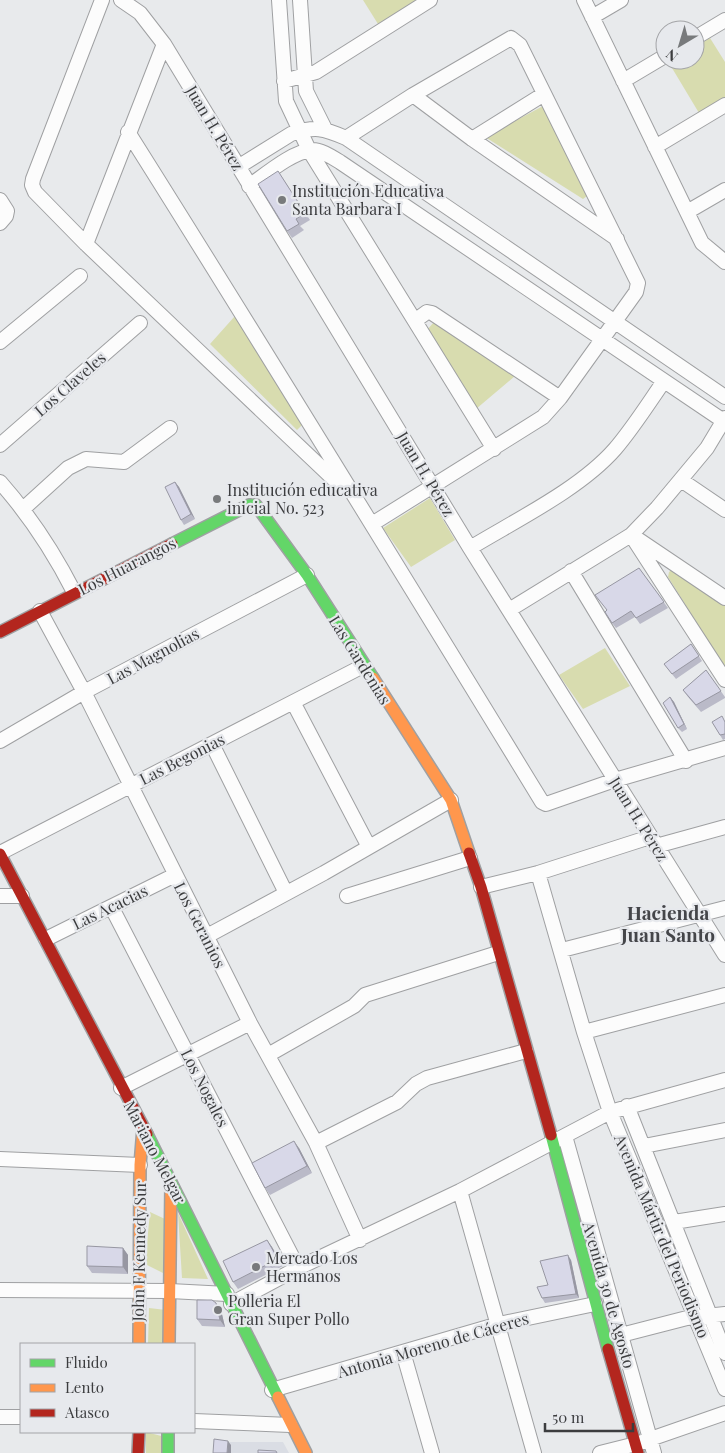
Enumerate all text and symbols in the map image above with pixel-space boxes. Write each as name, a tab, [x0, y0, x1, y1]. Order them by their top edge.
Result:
north arrow	[655, 20, 705, 70]
text: N	[662, 45, 682, 66]
street label: Juan H. Pérez	[181, 80, 249, 174]
place label: Institución Educativa Santa Barbara I	[292, 180, 444, 219]
marker: Institución Educativa Santa Barbara I	[276, 194, 288, 206]
street label: Los Claveles	[29, 347, 110, 420]
street label: Juan H. Pérez	[392, 426, 460, 520]
place label: Institución educativa inicial No. 523	[227, 479, 378, 518]
marker: Institución educativa inicial No. 523	[211, 493, 223, 505]
street label: Los Huarangos	[74, 532, 179, 599]
street label: Las Gardenias	[325, 611, 396, 708]
street label: Las Magnolias	[103, 622, 202, 689]
street label: Las Begonias	[136, 728, 228, 789]
street label: Juan H. Pérez	[605, 772, 674, 865]
street label: Los Geranios	[170, 878, 231, 971]
street label: Las Acacias	[69, 879, 151, 934]
district label: Hacienda Juan Santo	[620, 899, 715, 947]
street label: Los Nogales	[177, 1045, 234, 1130]
street label: Mariano Melgar	[120, 1097, 191, 1207]
street label: Avenida Mártir del Periodismo	[610, 1130, 715, 1341]
street label: John F Kennedy Sur	[127, 1180, 150, 1323]
street label: Avenida 30 de Agosto	[578, 1218, 641, 1371]
place label: Mercado Los Hermanos	[266, 1247, 358, 1286]
marker: Mercado Los Hermanos	[250, 1261, 262, 1273]
place label: Polleria El Gran Super Pollo	[228, 1290, 350, 1329]
marker: Polleria El Gran Super Pollo	[212, 1304, 224, 1316]
street label: Antonia Moreno de Cáceres	[334, 1307, 531, 1382]
legend	[20, 1343, 195, 1433]
text: Fluido	[65, 1352, 108, 1372]
text: Lento	[65, 1377, 104, 1397]
scale bar	[545, 1400, 632, 1432]
text: Atasco	[64, 1402, 109, 1422]
text: 50 m	[552, 1407, 585, 1427]

